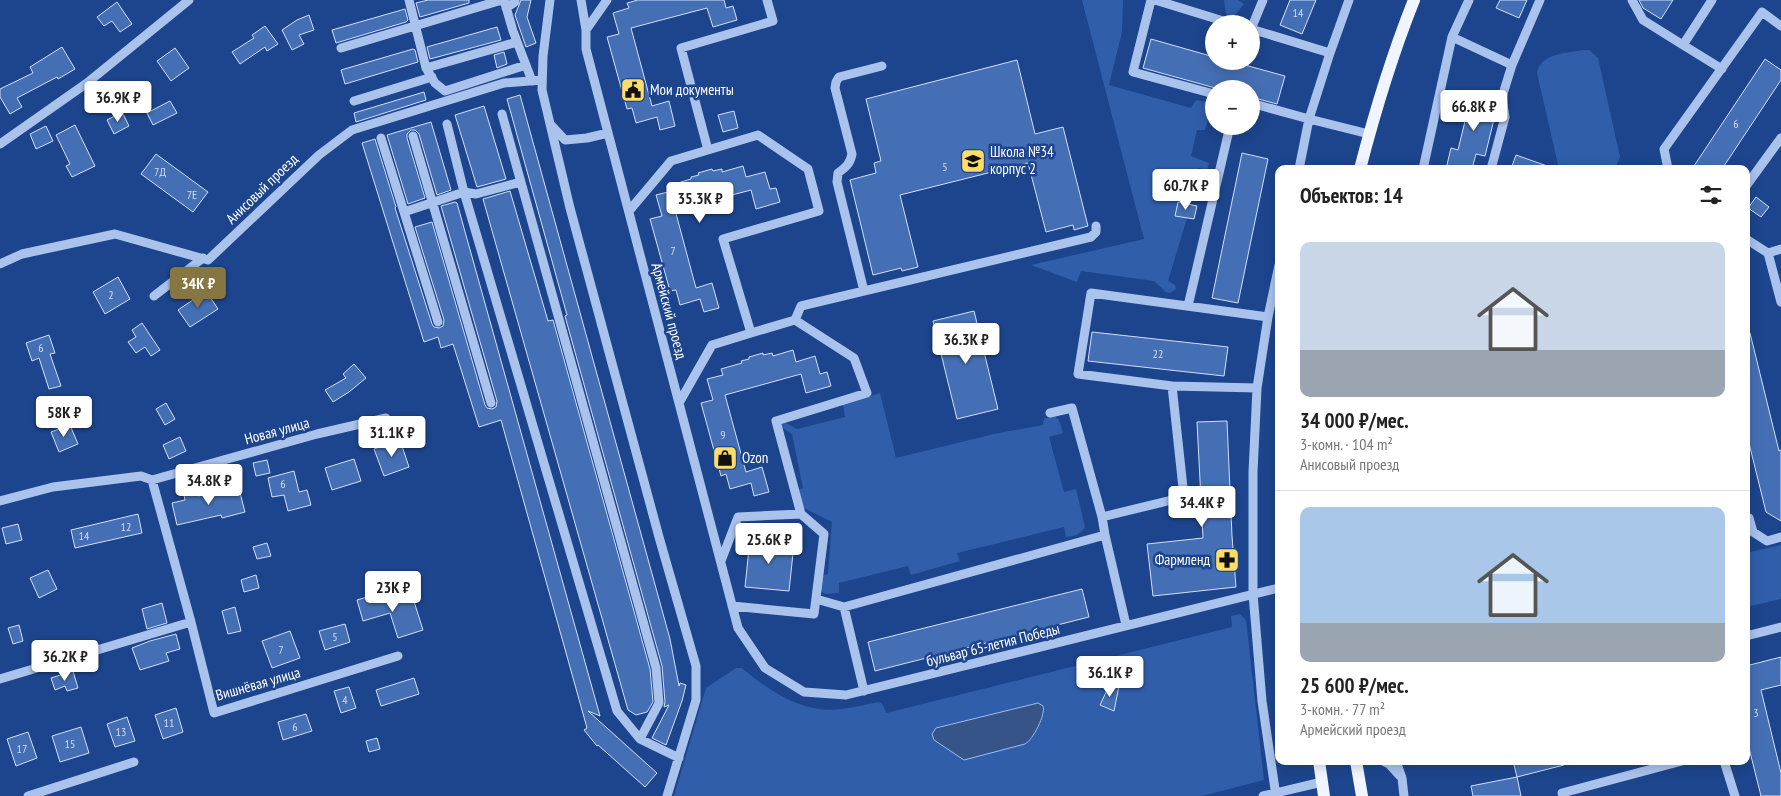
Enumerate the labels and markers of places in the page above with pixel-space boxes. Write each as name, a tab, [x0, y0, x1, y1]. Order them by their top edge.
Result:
public building icon: Мои документы	[620, 77, 646, 103]
pin: 36.9K ₽	[72, 80, 164, 123]
place label: Мои документы	[650, 80, 734, 99]
pin: 66.8K ₽	[1428, 90, 1520, 132]
place label: Школа №34 корпус 2	[990, 142, 1054, 178]
school or university icon: Школа №34 корпус 2	[960, 148, 986, 174]
pin: 60.7K ₽	[1140, 168, 1232, 211]
pin: 35.3K ₽	[654, 182, 746, 224]
pin: 34K ₽	[163, 266, 233, 309]
pin: 36.3K ₽	[920, 322, 1012, 365]
pin: 58K ₽	[29, 396, 99, 438]
pin: 31.1K ₽	[346, 416, 438, 458]
shop icon: Ozon	[712, 445, 738, 471]
place label: Ozon	[742, 448, 768, 467]
pin: 34.8K ₽	[163, 464, 255, 506]
pin: 34.4K ₽	[1156, 486, 1248, 528]
pin: 25.6K ₽	[723, 522, 815, 565]
pharmacy icon: Фармленд	[1214, 547, 1240, 573]
place label: Фармленд	[1155, 550, 1210, 569]
pin: 23K ₽	[358, 570, 428, 613]
pin: 36.2K ₽	[19, 640, 111, 682]
pin: 36.1K ₽	[1064, 656, 1156, 698]

